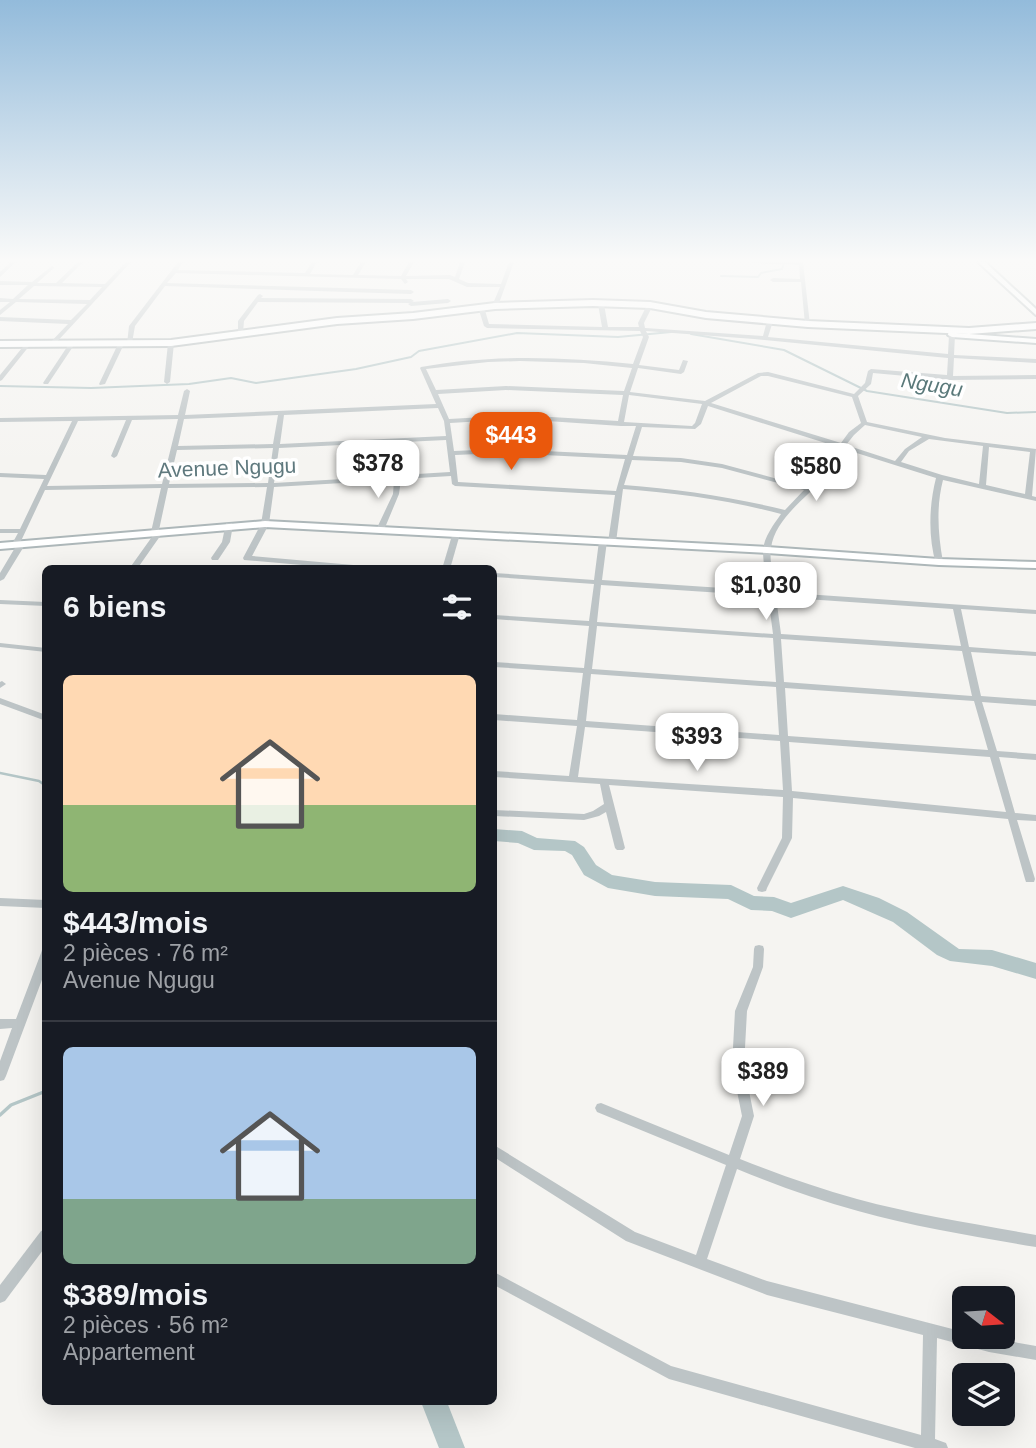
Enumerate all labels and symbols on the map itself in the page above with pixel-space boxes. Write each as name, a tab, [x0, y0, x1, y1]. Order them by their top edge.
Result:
water label: Ngugu	[900, 368, 965, 401]
pin: $443	[470, 412, 552, 472]
pin: $378	[337, 440, 419, 500]
pin: $580	[775, 444, 857, 503]
street label: Avenue Ngugu	[157, 454, 297, 481]
pin: $1,030	[709, 562, 823, 622]
pin: $393	[656, 714, 738, 773]
pin: $389	[722, 1048, 804, 1108]
north arrow	[952, 1286, 1015, 1349]

